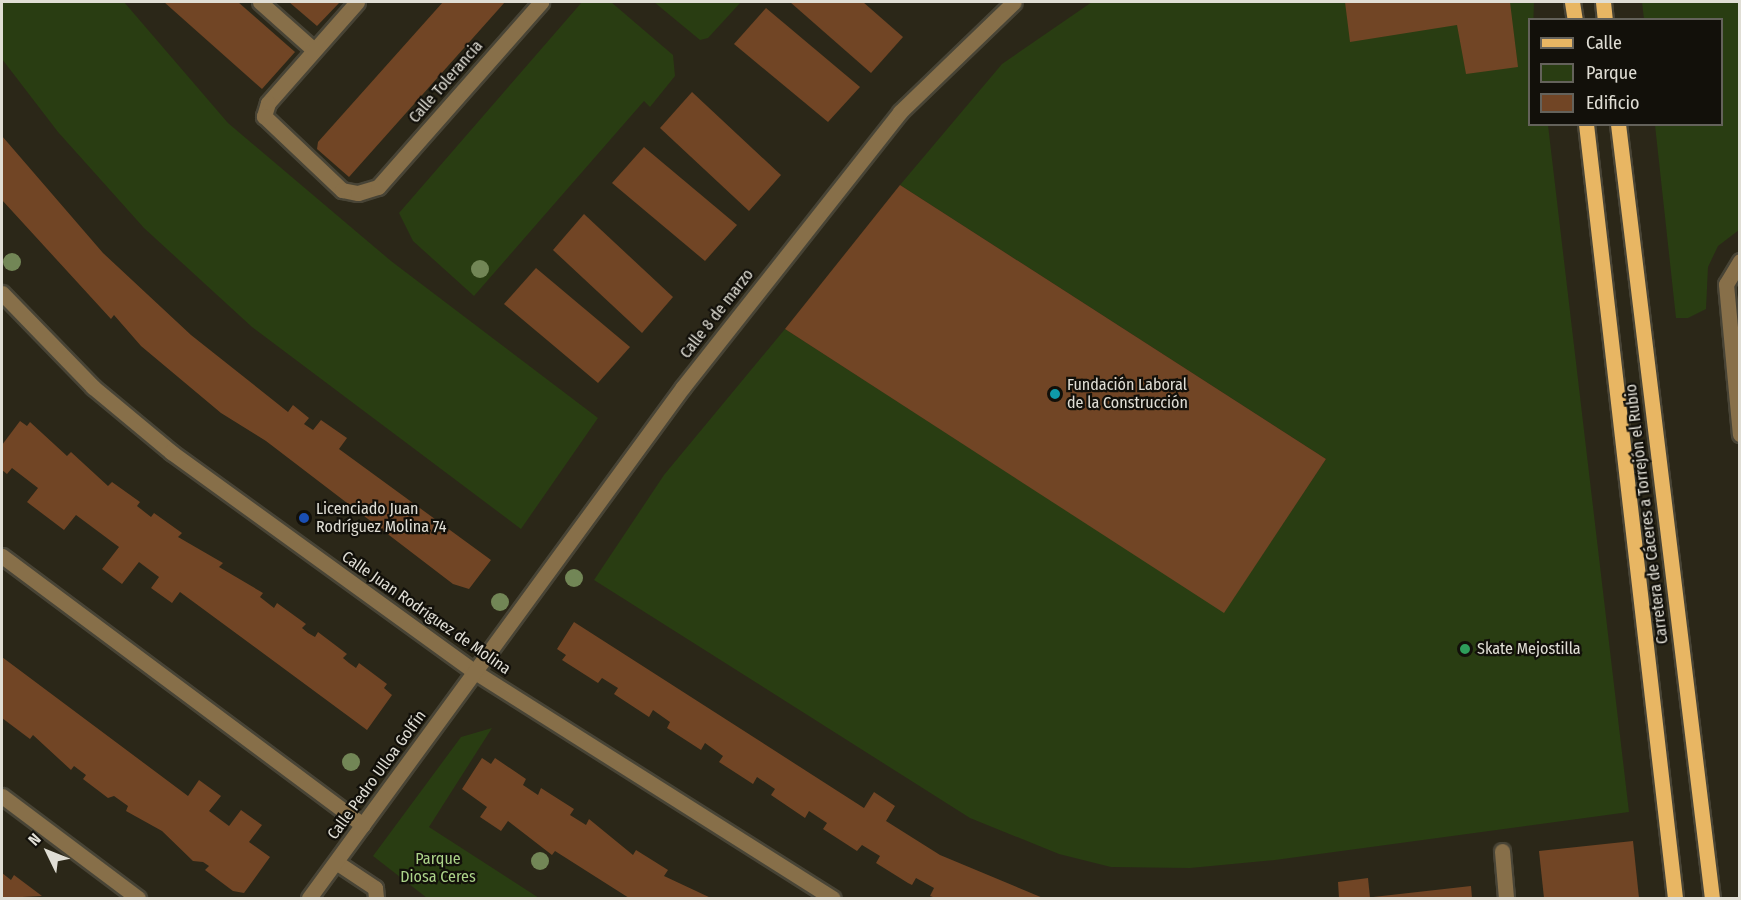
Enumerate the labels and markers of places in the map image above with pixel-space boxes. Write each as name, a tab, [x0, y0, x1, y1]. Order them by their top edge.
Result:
place label: Fundación Laboral de la Construcción	[1067, 375, 1188, 413]
marker: Fundación Laboral de la Construcción	[1048, 387, 1062, 401]
place label: Licenciado Juan Rodríguez Molina 74	[316, 499, 446, 537]
marker: Licenciado Juan Rodríguez Molina 74	[297, 511, 311, 525]
place label: Skate Mejostilla	[1477, 639, 1581, 659]
marker: Skate Mejostilla	[1458, 642, 1472, 656]

